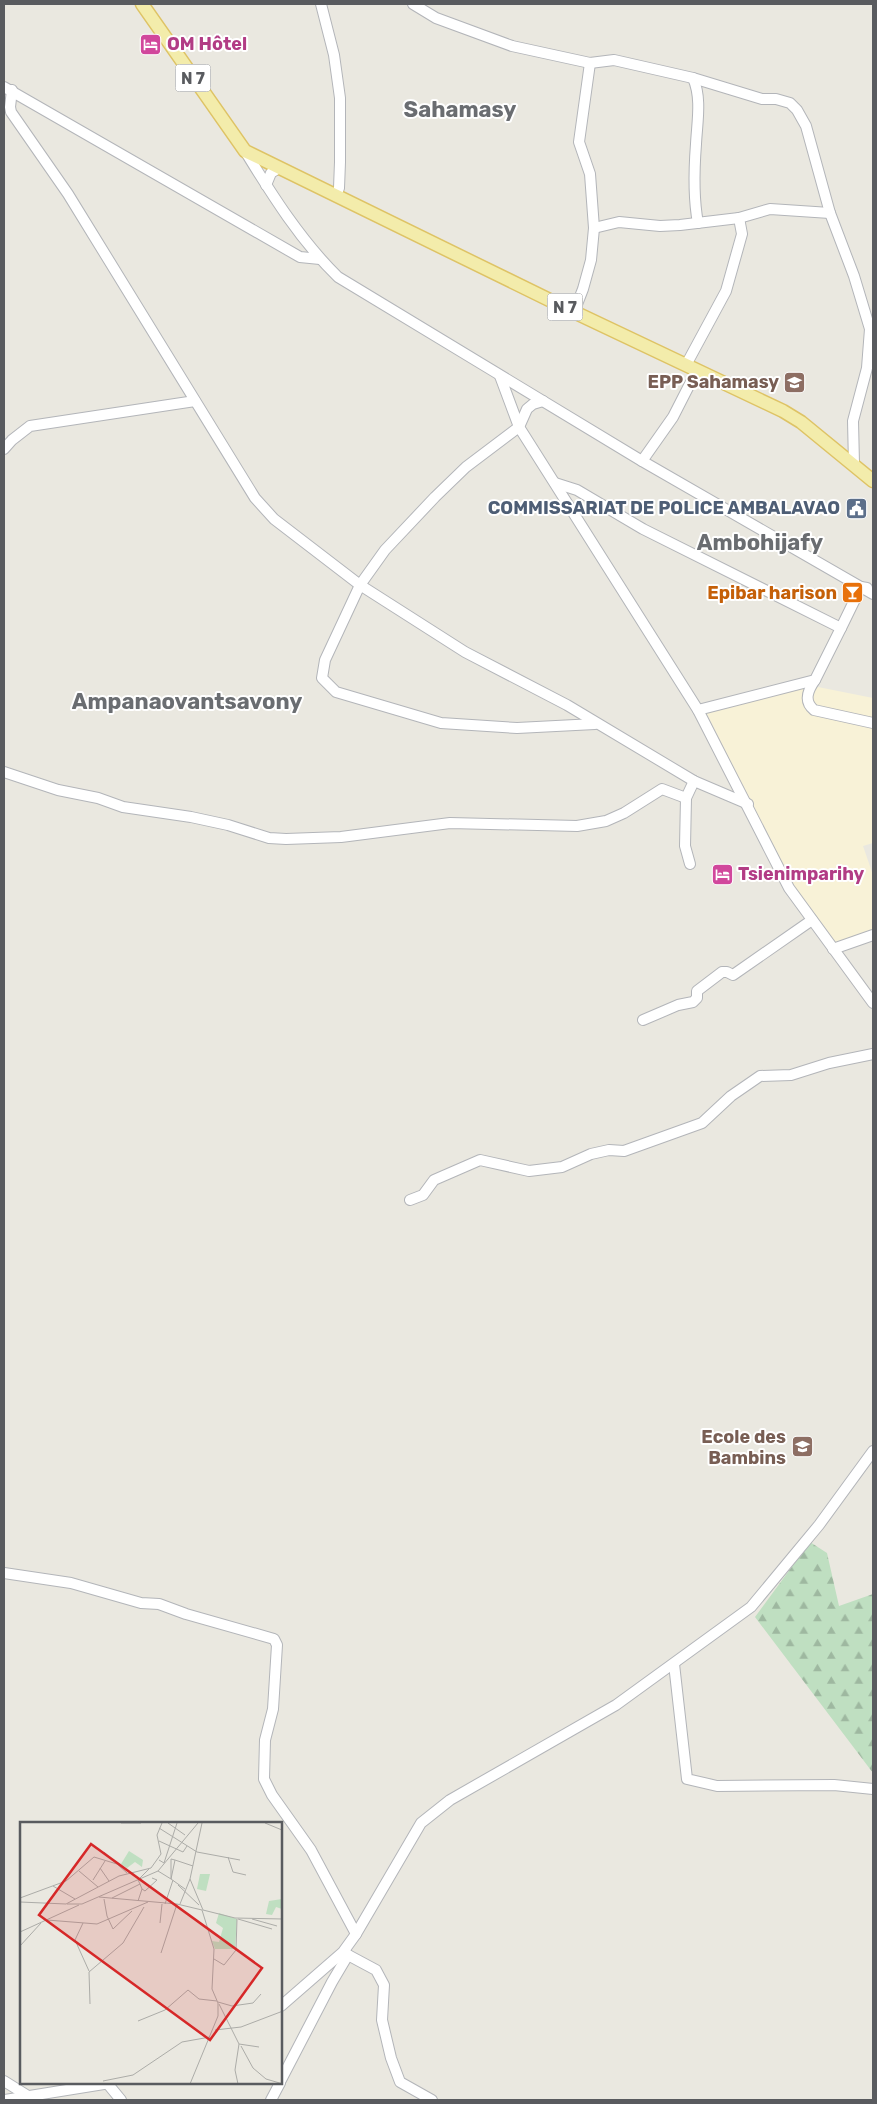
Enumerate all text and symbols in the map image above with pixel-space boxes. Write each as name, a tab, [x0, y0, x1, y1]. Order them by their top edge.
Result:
hotel icon: OM Hôtel	[139, 32, 163, 56]
place label: OM Hôtel	[167, 33, 247, 55]
road number: N 7	[176, 64, 210, 92]
district label: Sahamasy	[404, 96, 516, 123]
road number: N 7	[548, 294, 582, 320]
school or university icon: EPP Sahamasy	[783, 370, 807, 394]
place label: EPP Sahamasy	[647, 371, 779, 393]
public building icon: COMMISSARIAT DE POLICE AMBALAVAO	[844, 496, 868, 520]
place label: COMMISSARIAT DE POLICE AMBALAVAO	[488, 497, 840, 519]
district label: Ambohijafy	[697, 529, 823, 556]
bar icon: Epibar harison	[841, 581, 865, 605]
place label: Epibar harison	[707, 582, 837, 604]
district label: Ampanaovantsavony	[72, 688, 302, 715]
hotel icon: Tsienimparihy	[710, 862, 734, 886]
place label: Tsienimparihy	[738, 863, 865, 885]
place label: Ecole des Bambins	[701, 1426, 786, 1469]
school or university icon: Ecole des Bambins	[790, 1435, 814, 1459]
inset map	[20, 1822, 282, 2084]

